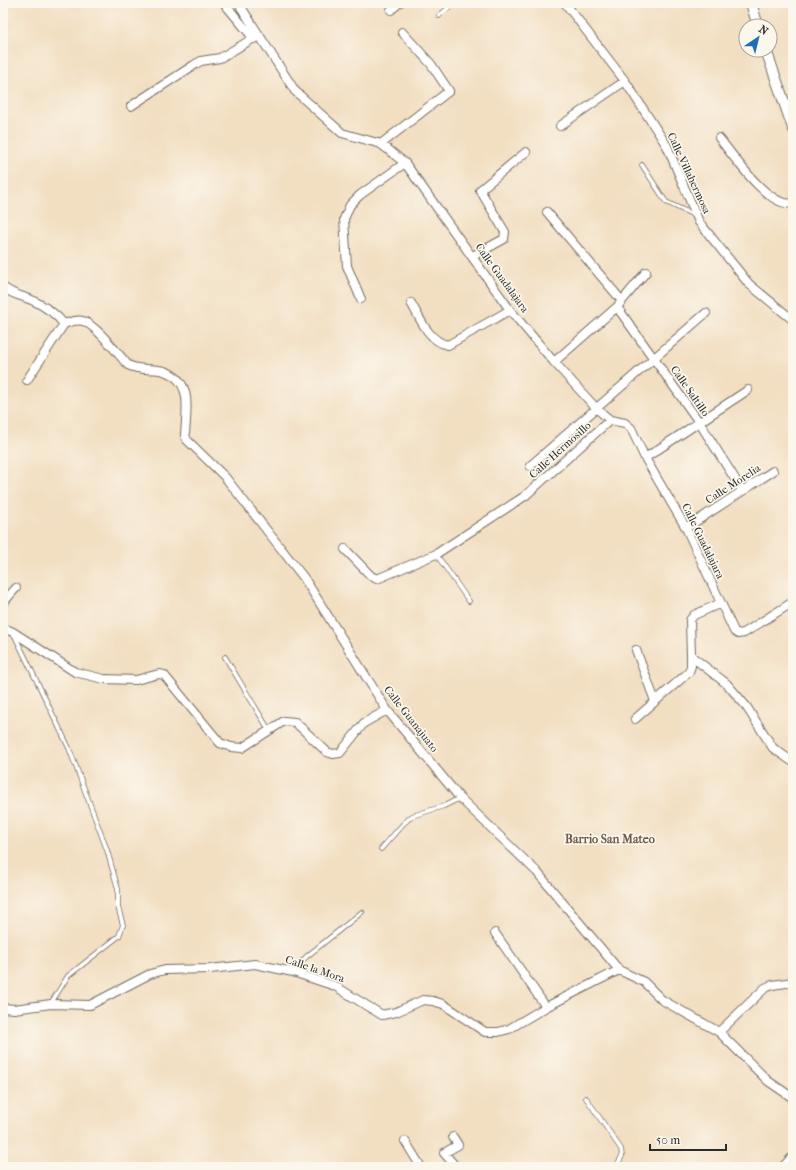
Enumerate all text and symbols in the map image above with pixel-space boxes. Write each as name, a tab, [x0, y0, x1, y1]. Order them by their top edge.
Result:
north arrow	[738, 18, 778, 58]
text: N	[756, 22, 771, 38]
street label: Calle Villahermosa	[665, 130, 714, 216]
street label: Calle Guadalajara	[473, 241, 532, 316]
street label: Calle Saltillo	[668, 363, 712, 419]
street label: Calle Hermosillo	[526, 419, 594, 481]
street label: Calle Morelia	[703, 461, 764, 507]
street label: Calle Guadalajara	[679, 501, 727, 582]
street label: Calle Guanajuato	[381, 683, 441, 755]
district label: Barrio San Mateo	[565, 832, 655, 846]
street label: Calle la Mora	[284, 953, 347, 986]
scale bar	[650, 1126, 726, 1152]
text: 50 m	[656, 1133, 680, 1147]

